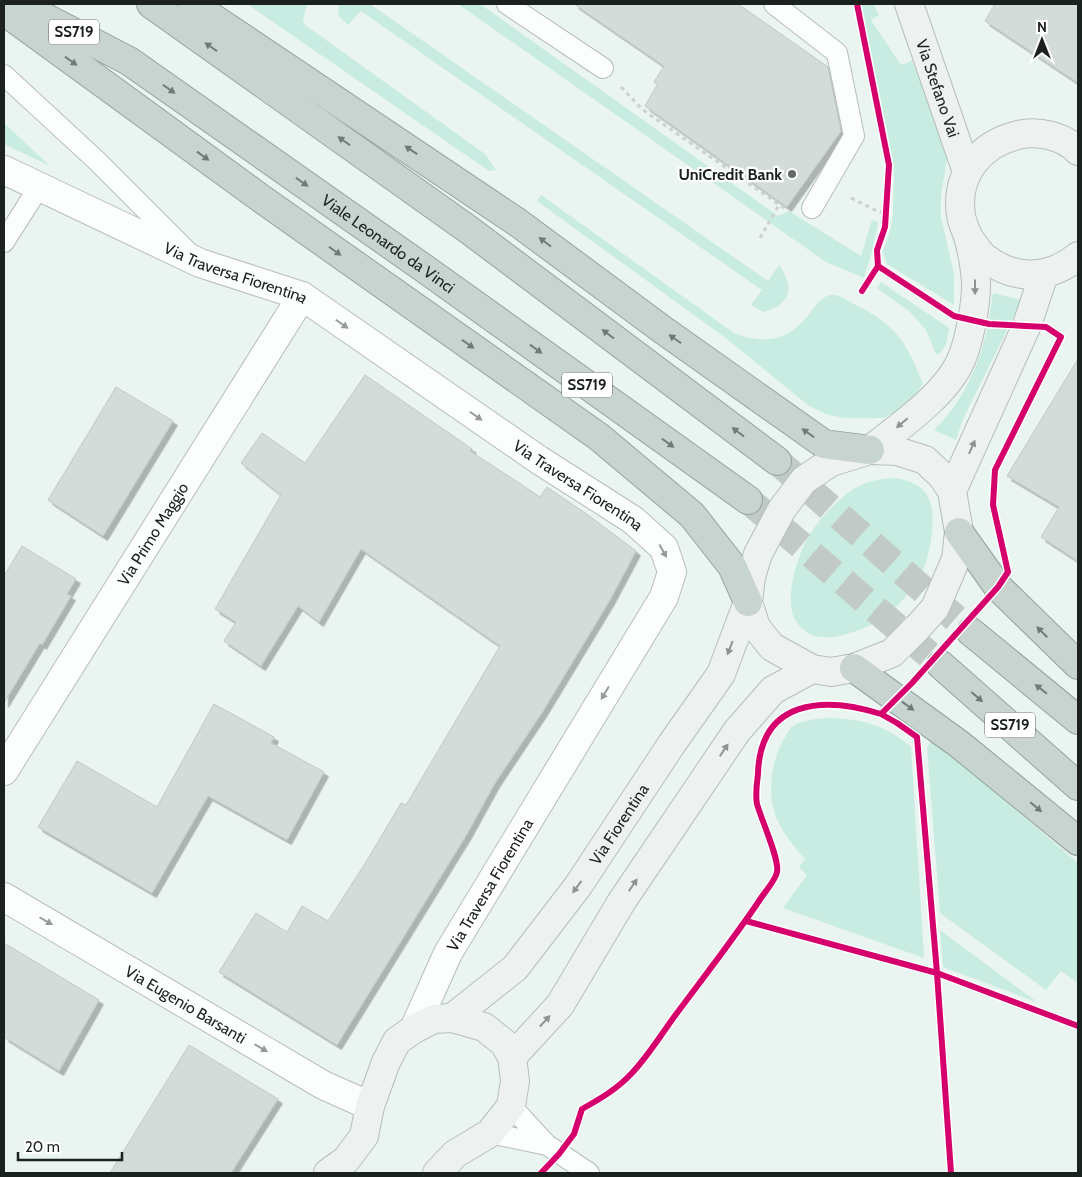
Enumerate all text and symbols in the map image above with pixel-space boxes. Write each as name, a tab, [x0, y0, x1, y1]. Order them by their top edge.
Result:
north arrow	[1017, 15, 1067, 65]
text: N	[1037, 18, 1047, 36]
road number: SS719	[49, 20, 99, 44]
street label: Via Stefano Vai	[912, 37, 964, 140]
one-way arrow	[205, 42, 218, 52]
one-way arrow	[65, 55, 78, 65]
one-way arrow	[162, 84, 175, 94]
one-way arrow	[337, 136, 351, 146]
one-way arrow	[404, 146, 417, 155]
one-way arrow	[196, 151, 210, 161]
place label: UniCredit Bank	[679, 165, 782, 184]
marker: UniCredit Bank	[786, 168, 798, 180]
one-way arrow	[295, 177, 308, 187]
street label: Viale Leonardo da Vinci	[318, 190, 459, 297]
one-way arrow	[539, 237, 552, 248]
street label: Via Traversa Fiorentina	[161, 238, 312, 307]
one-way arrow	[328, 246, 342, 256]
one-way arrow	[971, 279, 979, 295]
one-way arrow	[335, 319, 349, 329]
one-way arrow	[602, 329, 615, 340]
one-way arrow	[668, 334, 682, 344]
one-way arrow	[461, 339, 475, 349]
one-way arrow	[529, 343, 542, 354]
road number: SS719	[562, 372, 612, 398]
one-way arrow	[469, 411, 482, 421]
one-way arrow	[896, 418, 909, 429]
one-way arrow	[732, 426, 745, 437]
one-way arrow	[801, 428, 815, 438]
street label: Via Traversa Fiorentina	[510, 436, 648, 535]
one-way arrow	[661, 438, 675, 448]
one-way arrow	[969, 440, 977, 454]
street label: Via Primo Maggio	[113, 479, 192, 589]
one-way arrow	[659, 543, 667, 558]
one-way arrow	[1037, 626, 1049, 638]
one-way arrow	[726, 641, 734, 655]
one-way arrow	[1034, 683, 1047, 694]
one-way arrow	[601, 687, 610, 700]
one-way arrow	[971, 692, 984, 703]
one-way arrow	[901, 701, 914, 712]
road number: SS719	[985, 712, 1035, 738]
one-way arrow	[719, 743, 729, 757]
street label: Via Fiorentina	[585, 780, 653, 868]
one-way arrow	[1029, 801, 1042, 812]
street label: Via Traversa Fiorentina	[443, 815, 537, 955]
one-way arrow	[628, 878, 638, 891]
one-way arrow	[572, 880, 582, 894]
one-way arrow	[39, 917, 52, 926]
street label: Via Eugenio Barsanti	[122, 961, 250, 1047]
one-way arrow	[539, 1015, 551, 1027]
one-way arrow	[255, 1044, 268, 1053]
scale bar	[18, 1130, 121, 1162]
text: 20 m	[25, 1138, 60, 1156]

